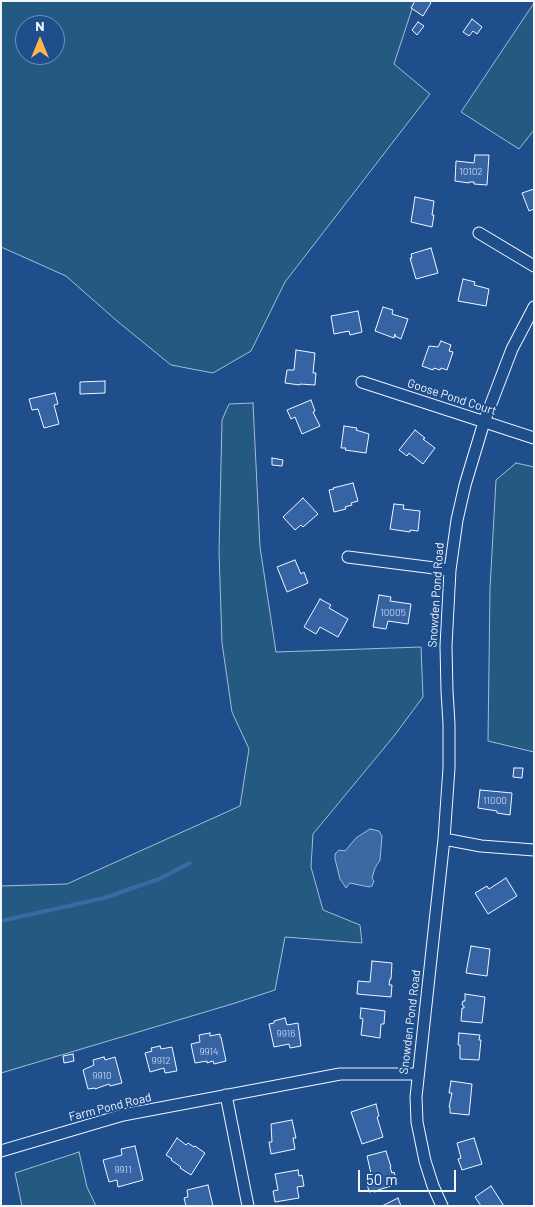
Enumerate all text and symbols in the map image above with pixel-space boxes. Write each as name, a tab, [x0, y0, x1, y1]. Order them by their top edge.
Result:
north arrow	[15, 15, 65, 65]
text: N	[35, 17, 45, 34]
house number: 10102	[459, 166, 483, 178]
street label: Goose Pond Court	[406, 376, 498, 418]
street label: Snowden Pond Road	[425, 542, 447, 648]
house number: 10005	[380, 607, 406, 619]
house number: 11000	[483, 795, 507, 807]
street label: Snowden Pond Road	[396, 969, 424, 1075]
house number: 9916	[277, 1028, 295, 1040]
house number: 9914	[199, 1046, 219, 1058]
house number: 9912	[151, 1055, 171, 1067]
house number: 9910	[92, 1070, 112, 1082]
street label: Farm Pond Road	[67, 1090, 153, 1124]
scale bar	[360, 1160, 458, 1192]
house number: 9911	[114, 1164, 132, 1176]
text: 50 m	[366, 1170, 398, 1188]

